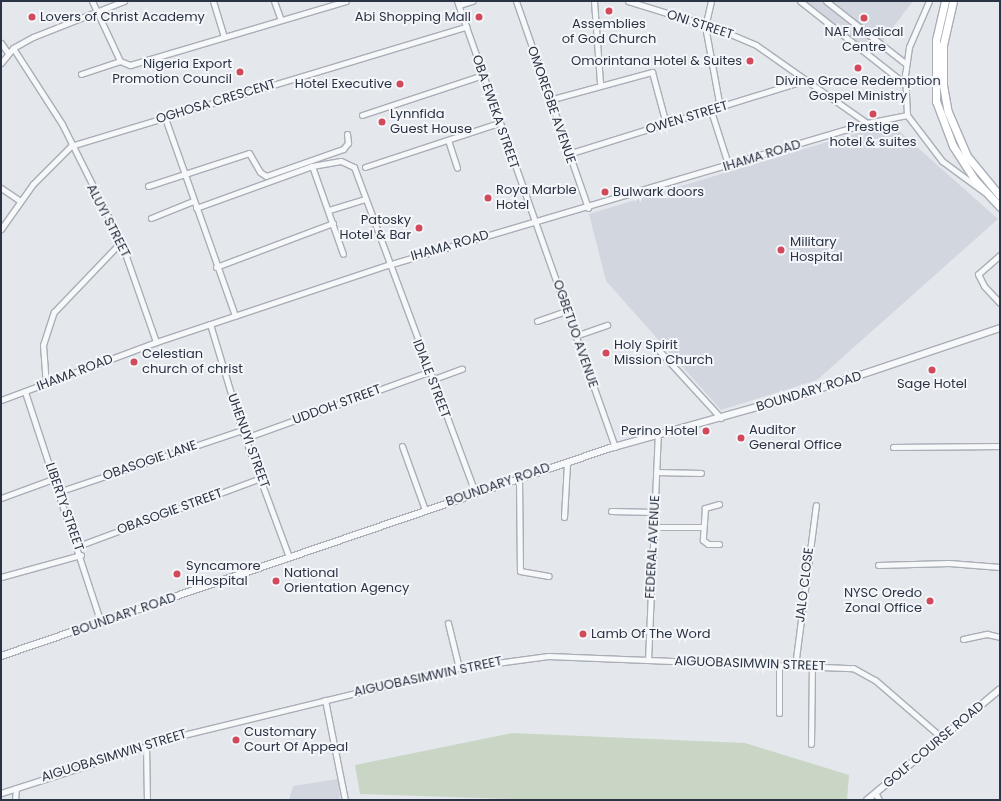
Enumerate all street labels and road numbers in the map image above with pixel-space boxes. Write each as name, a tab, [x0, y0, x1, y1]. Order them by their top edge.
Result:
street label: ONI STREET	[665, 7, 735, 43]
street label: OMOREGBE AVENUE	[524, 44, 578, 166]
street label: OBA EWEKA STREET	[468, 53, 522, 171]
street label: OGHOSA CRESCENT	[154, 76, 278, 128]
street label: OWEN STREET	[644, 98, 730, 138]
street label: IHAMA ROAD	[721, 137, 803, 175]
street label: ALUYI STREET	[83, 182, 133, 260]
street label: IHAMA ROAD	[409, 227, 491, 265]
street label: OGBETUO AVENUE	[549, 278, 601, 390]
street label: IDIALE STREET	[409, 337, 453, 421]
street label: IHAMA ROAD	[35, 351, 115, 395]
street label: BOUNDARY ROAD	[755, 369, 863, 415]
street label: UDDOH STREET	[291, 382, 383, 428]
street label: UHENUYI STREET	[224, 392, 272, 490]
street label: OBASOGIE LANE	[101, 438, 199, 484]
street label: BOUNDARY ROAD	[444, 460, 552, 510]
street label: LIBERTY STREET	[42, 461, 86, 553]
street label: OBASOGIE STREET	[115, 486, 225, 538]
street label: FEDERAL AVENUE	[642, 495, 664, 599]
street label: JALO CLOSE	[793, 547, 817, 623]
street label: BOUNDARY ROAD	[70, 590, 178, 640]
street label: AIGUOBASIMWIN STREET	[352, 654, 504, 700]
street label: AIGUOBASIMWIN STREET	[674, 654, 826, 674]
street label: GOLF COURSE ROAD	[880, 698, 988, 792]
street label: AIGUOBASIMWIN STREET	[39, 726, 189, 786]

